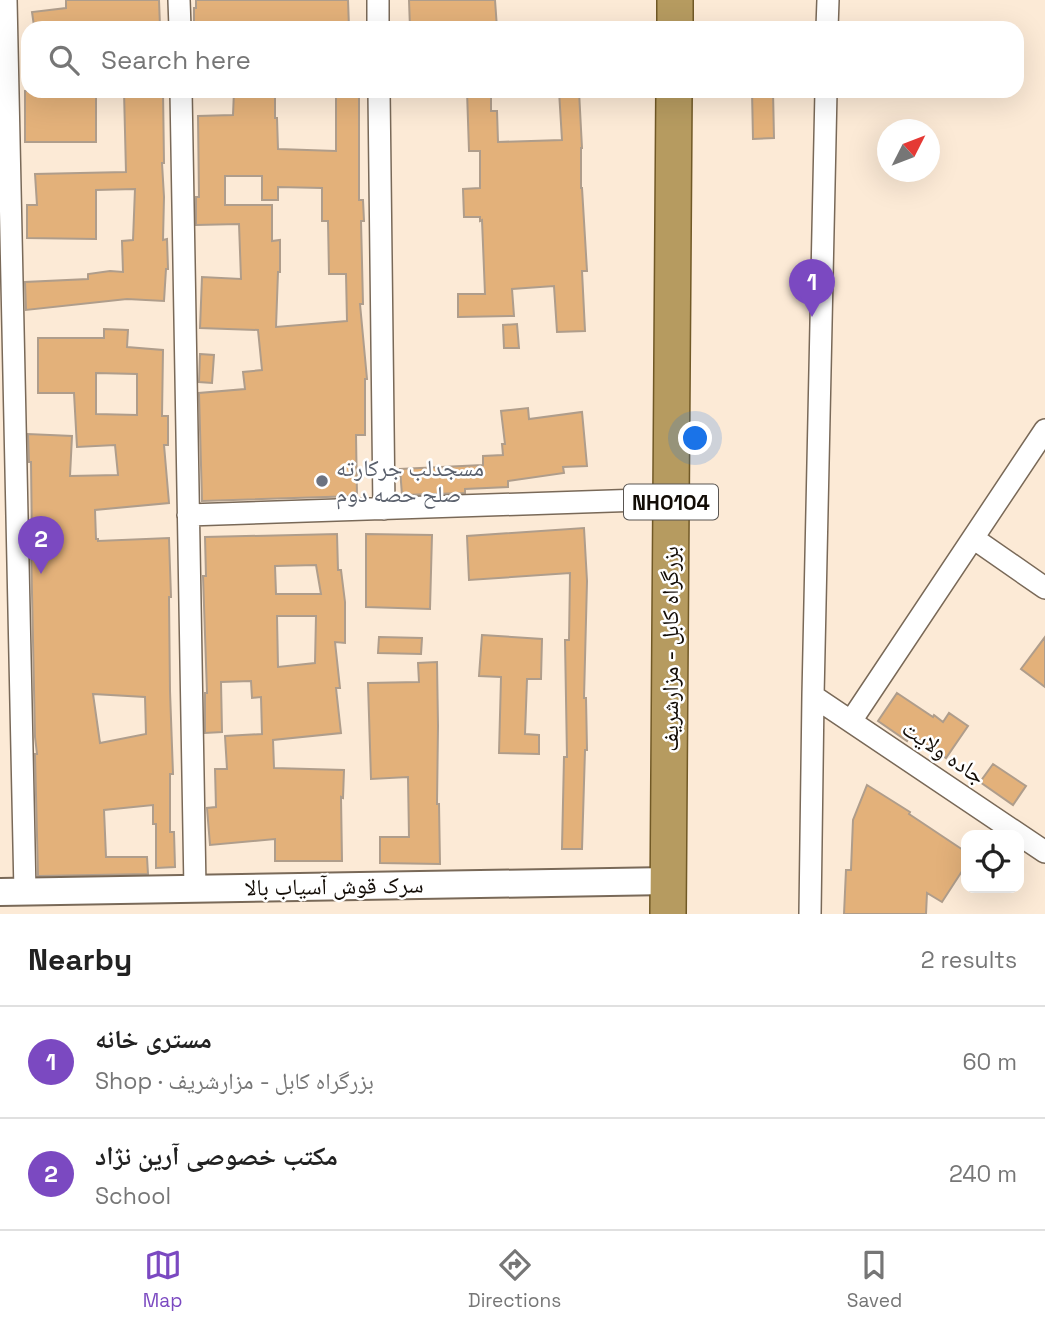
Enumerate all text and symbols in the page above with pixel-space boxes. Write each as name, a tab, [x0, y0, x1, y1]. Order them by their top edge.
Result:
search box	[21, 21, 1024, 98]
icon: search	[45, 41, 83, 79]
text: Search here	[101, 43, 251, 77]
north arrow	[877, 119, 940, 182]
pin: 1	[789, 259, 835, 317]
your location	[678, 421, 712, 455]
place label: مسجدلب جرکارته صلح حصه دوم	[336, 453, 484, 510]
marker: مسجدلب جرکارته صلح حصه دوم	[314, 473, 330, 489]
road number: NH0104	[624, 484, 718, 520]
pin: 2	[18, 516, 64, 574]
street label: بزرگراه کابل - مزارشریف	[655, 546, 685, 752]
street label: جاده ولایت	[896, 713, 992, 791]
map controls	[961, 830, 1024, 893]
button: locate	[961, 830, 1024, 893]
street label: سرک قوش آسیاب بالا	[244, 869, 424, 903]
text: Nearby	[28, 940, 132, 979]
text: 2 results	[921, 945, 1017, 975]
text: مستری خانه	[95, 1022, 212, 1056]
text: 1	[46, 1047, 56, 1077]
text: 60 m	[962, 1047, 1017, 1077]
text: Shop · بزرگراه کابل - مزارشریف	[95, 1066, 374, 1096]
text: مکتب خصوصی آرین نژاد	[95, 1139, 338, 1173]
text: 2	[44, 1159, 58, 1189]
text: 240 m	[949, 1159, 1017, 1189]
text: School	[95, 1181, 171, 1211]
tab: Map	[143, 1246, 182, 1313]
tab: Directions	[468, 1246, 561, 1313]
tab: Saved	[847, 1246, 902, 1313]

